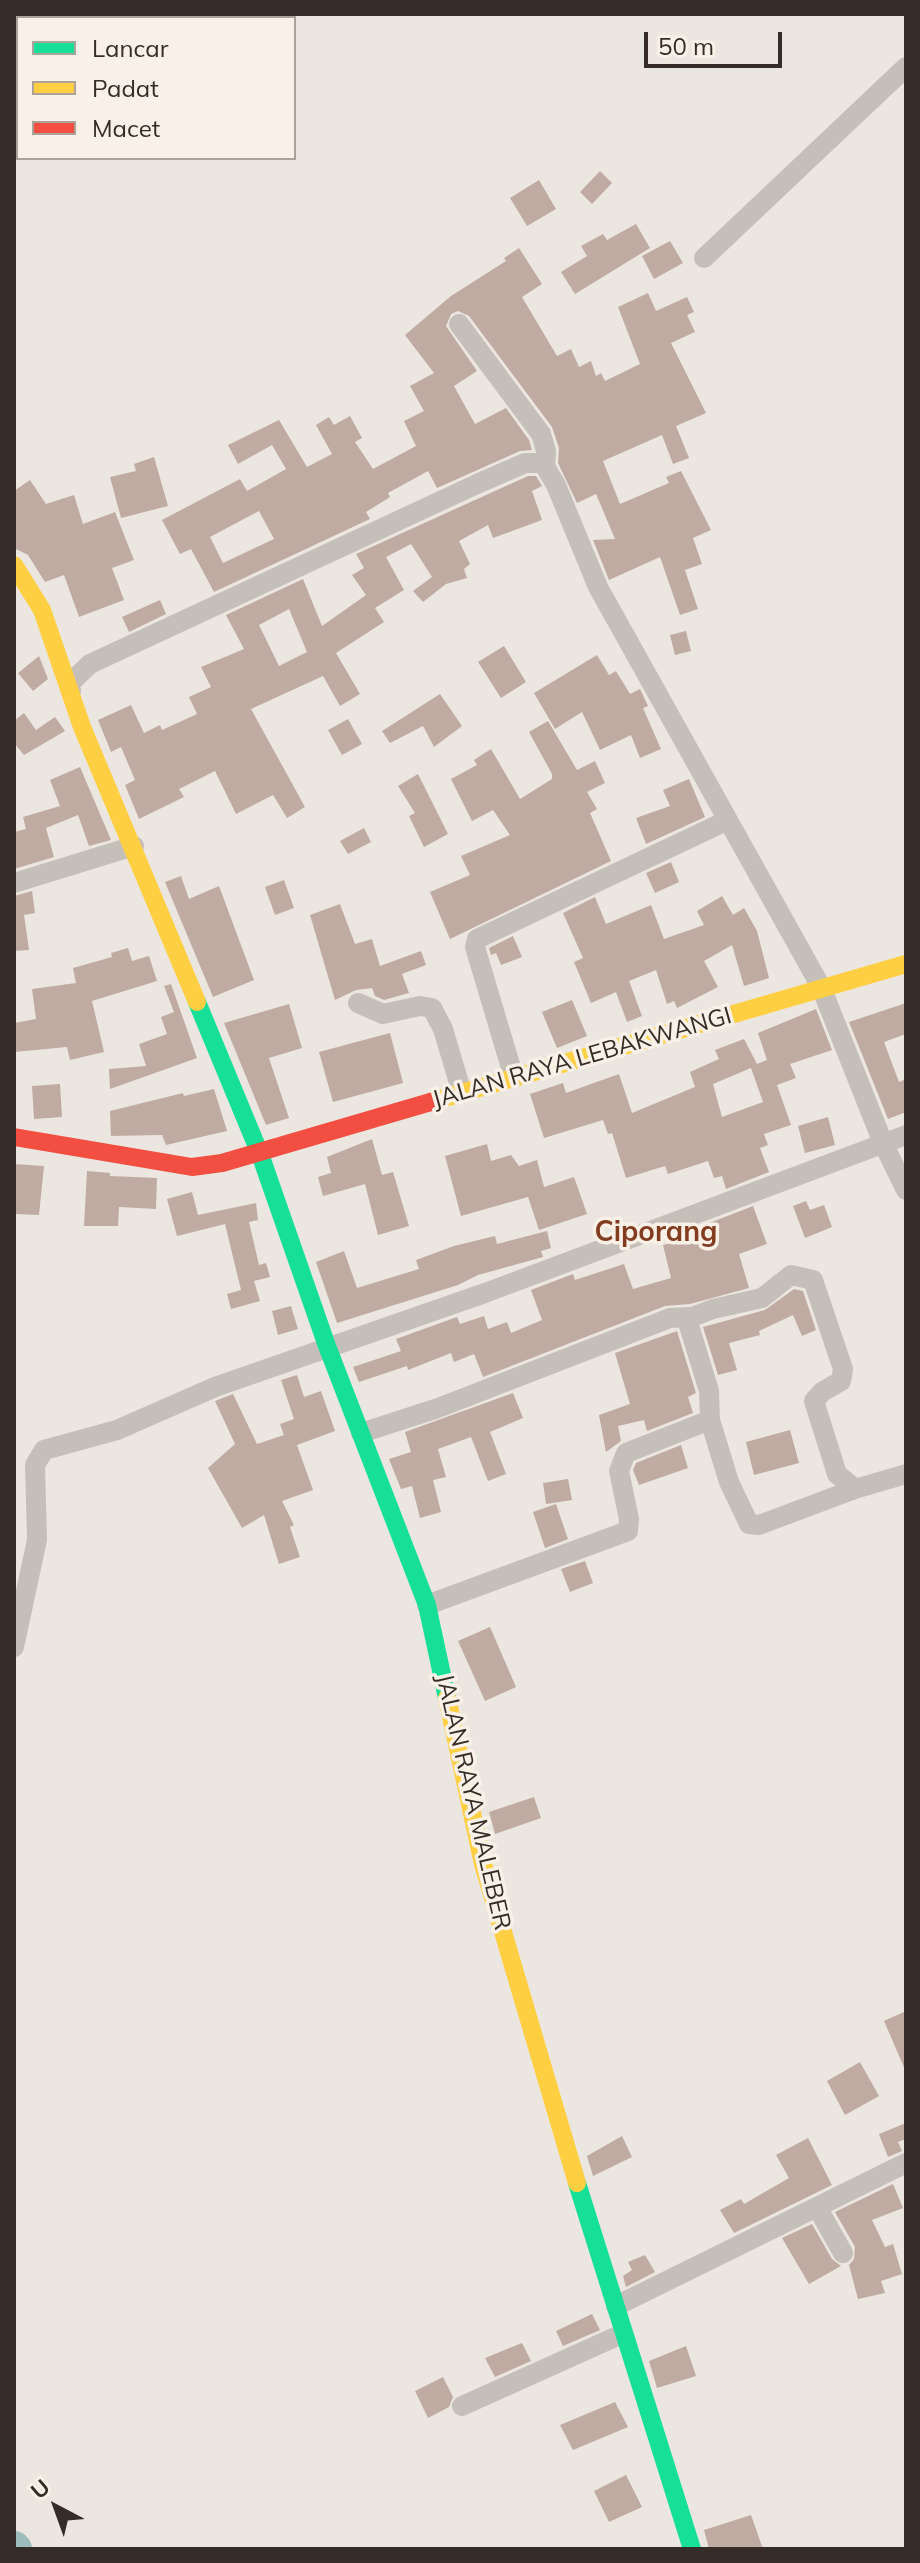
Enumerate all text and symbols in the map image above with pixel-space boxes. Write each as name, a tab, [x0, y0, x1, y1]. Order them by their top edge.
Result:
legend	[16, 16, 296, 160]
scale bar	[648, 16, 786, 66]
text: 50 m	[658, 31, 714, 61]
text: Lancar	[92, 33, 168, 63]
text: Padat	[92, 73, 159, 103]
text: Macet	[92, 113, 160, 143]
street label: JALAN RAYA LEBAKWANGI	[429, 1001, 735, 1115]
district label: Ciporang	[595, 1216, 717, 1250]
street label: JALAN RAYA MALEBER	[430, 1671, 516, 1933]
north arrow	[16, 2467, 96, 2547]
text: U	[25, 2473, 56, 2505]

